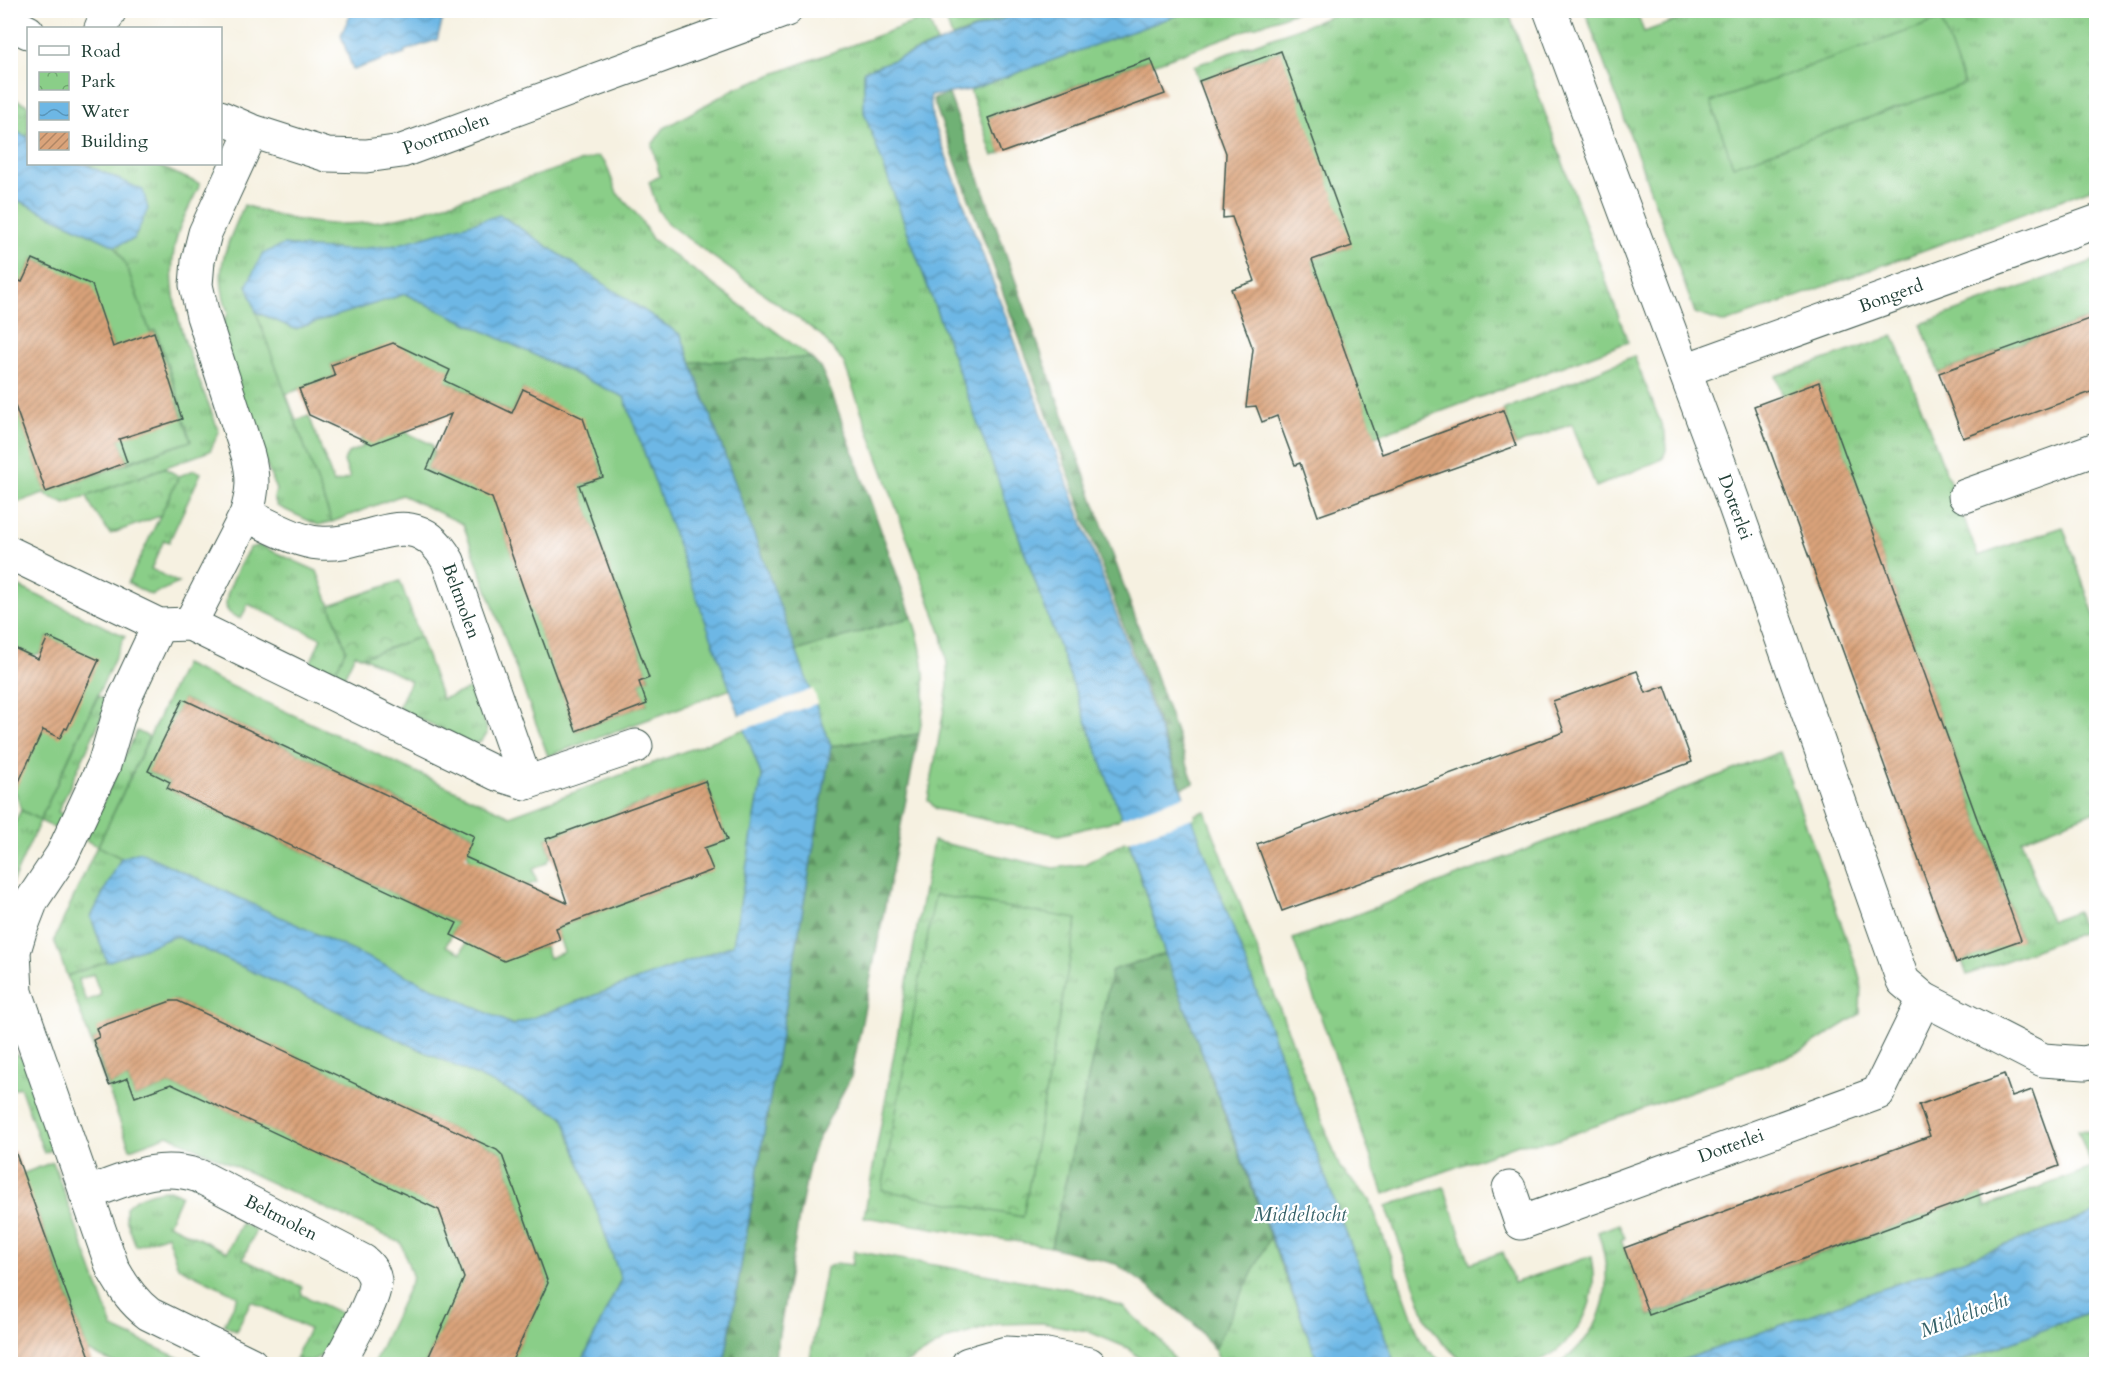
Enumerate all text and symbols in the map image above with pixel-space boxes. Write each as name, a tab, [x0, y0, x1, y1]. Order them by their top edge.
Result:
legend	[27, 27, 222, 165]
text: Road	[81, 39, 121, 64]
text: Park	[81, 69, 116, 94]
text: Water	[80, 99, 130, 124]
street label: Poortmolen	[399, 107, 493, 161]
text: Building	[81, 129, 149, 154]
street label: Bongerd	[1855, 273, 1927, 319]
street label: Dotterlei	[1712, 471, 1758, 543]
street label: Beltmolen	[436, 560, 486, 643]
street label: Dotterlei	[1695, 1123, 1767, 1169]
street label: Beltmolen	[240, 1189, 322, 1247]
water label: Middeltocht	[1253, 1201, 1348, 1228]
water label: Middeltocht	[1916, 1285, 2014, 1344]

